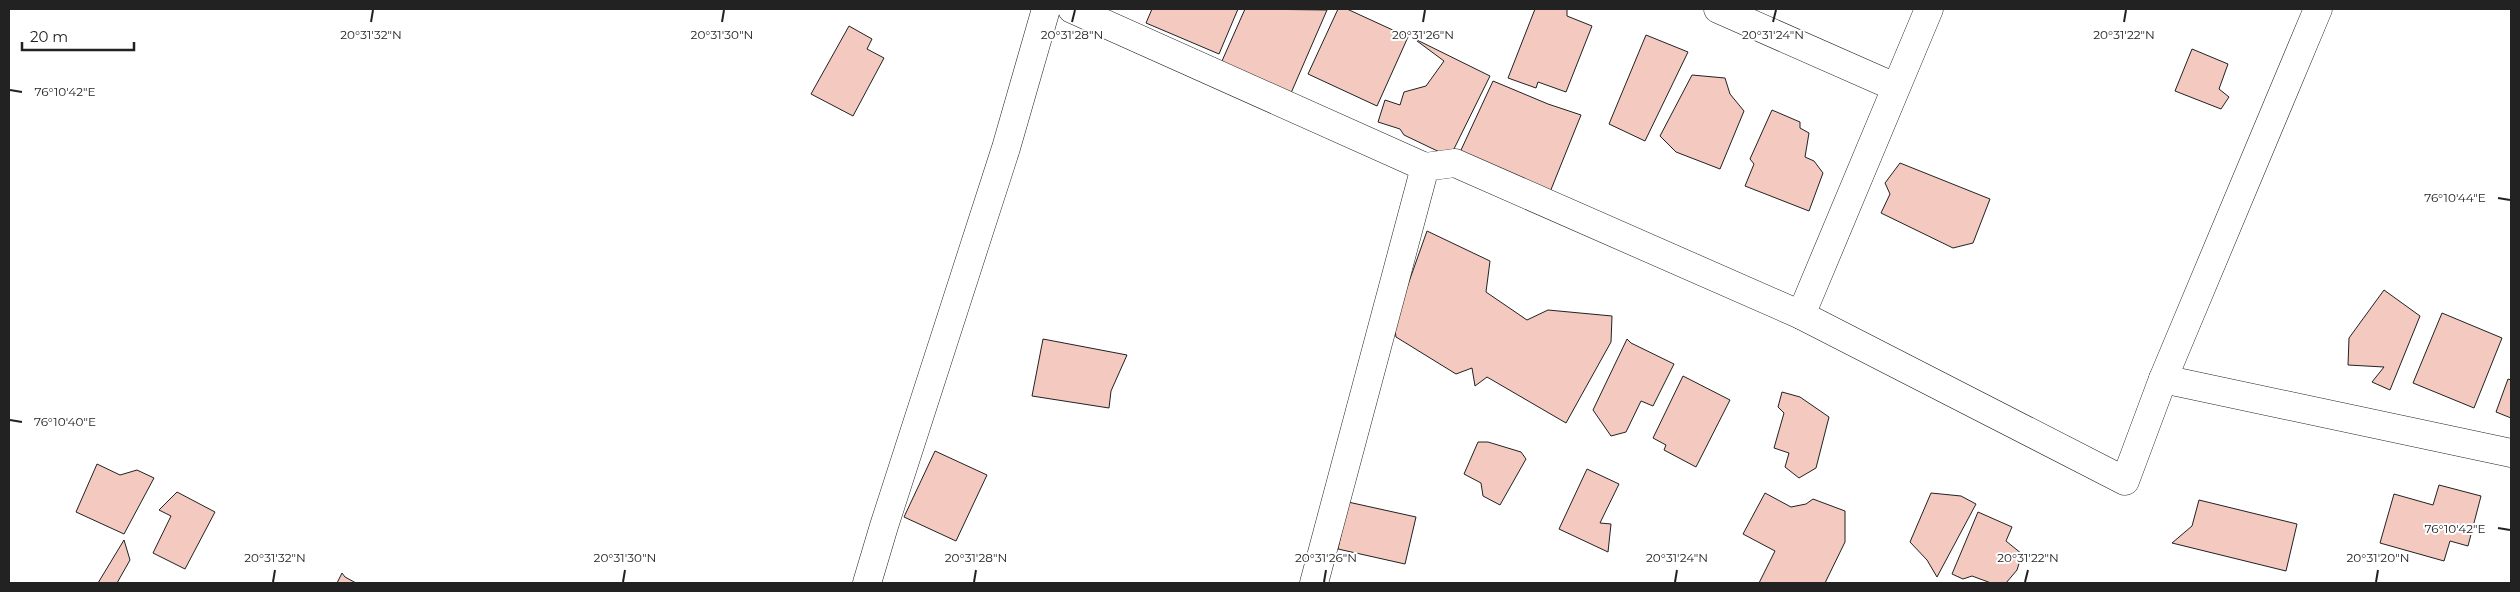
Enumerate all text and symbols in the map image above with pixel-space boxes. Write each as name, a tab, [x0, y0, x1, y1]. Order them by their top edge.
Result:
scale bar	[22, 20, 135, 52]
text: 20 m	[30, 27, 68, 46]
text: 20°31'32"N	[340, 27, 402, 42]
text: 20°31'30"N	[691, 27, 753, 42]
text: 20°31'28"N	[1041, 27, 1103, 42]
text: 20°31'26"N	[1392, 27, 1454, 42]
text: 20°31'24"N	[1742, 27, 1804, 42]
text: 20°31'22"N	[2093, 27, 2155, 42]
text: 76°10'42"E	[35, 84, 95, 99]
text: 76°10'44"E	[2424, 190, 2486, 205]
text: 76°10'40"E	[34, 414, 96, 429]
text: 76°10'42"E	[2425, 521, 2485, 536]
text: 20°31'32"N	[244, 550, 306, 565]
text: 20°31'30"N	[594, 550, 656, 565]
text: 20°31'28"N	[945, 550, 1007, 565]
text: 20°31'26"N	[1295, 550, 1357, 565]
text: 20°31'24"N	[1646, 550, 1708, 565]
text: 20°31'22"N	[1997, 550, 2059, 565]
text: 20°31'20"N	[2347, 550, 2409, 565]

